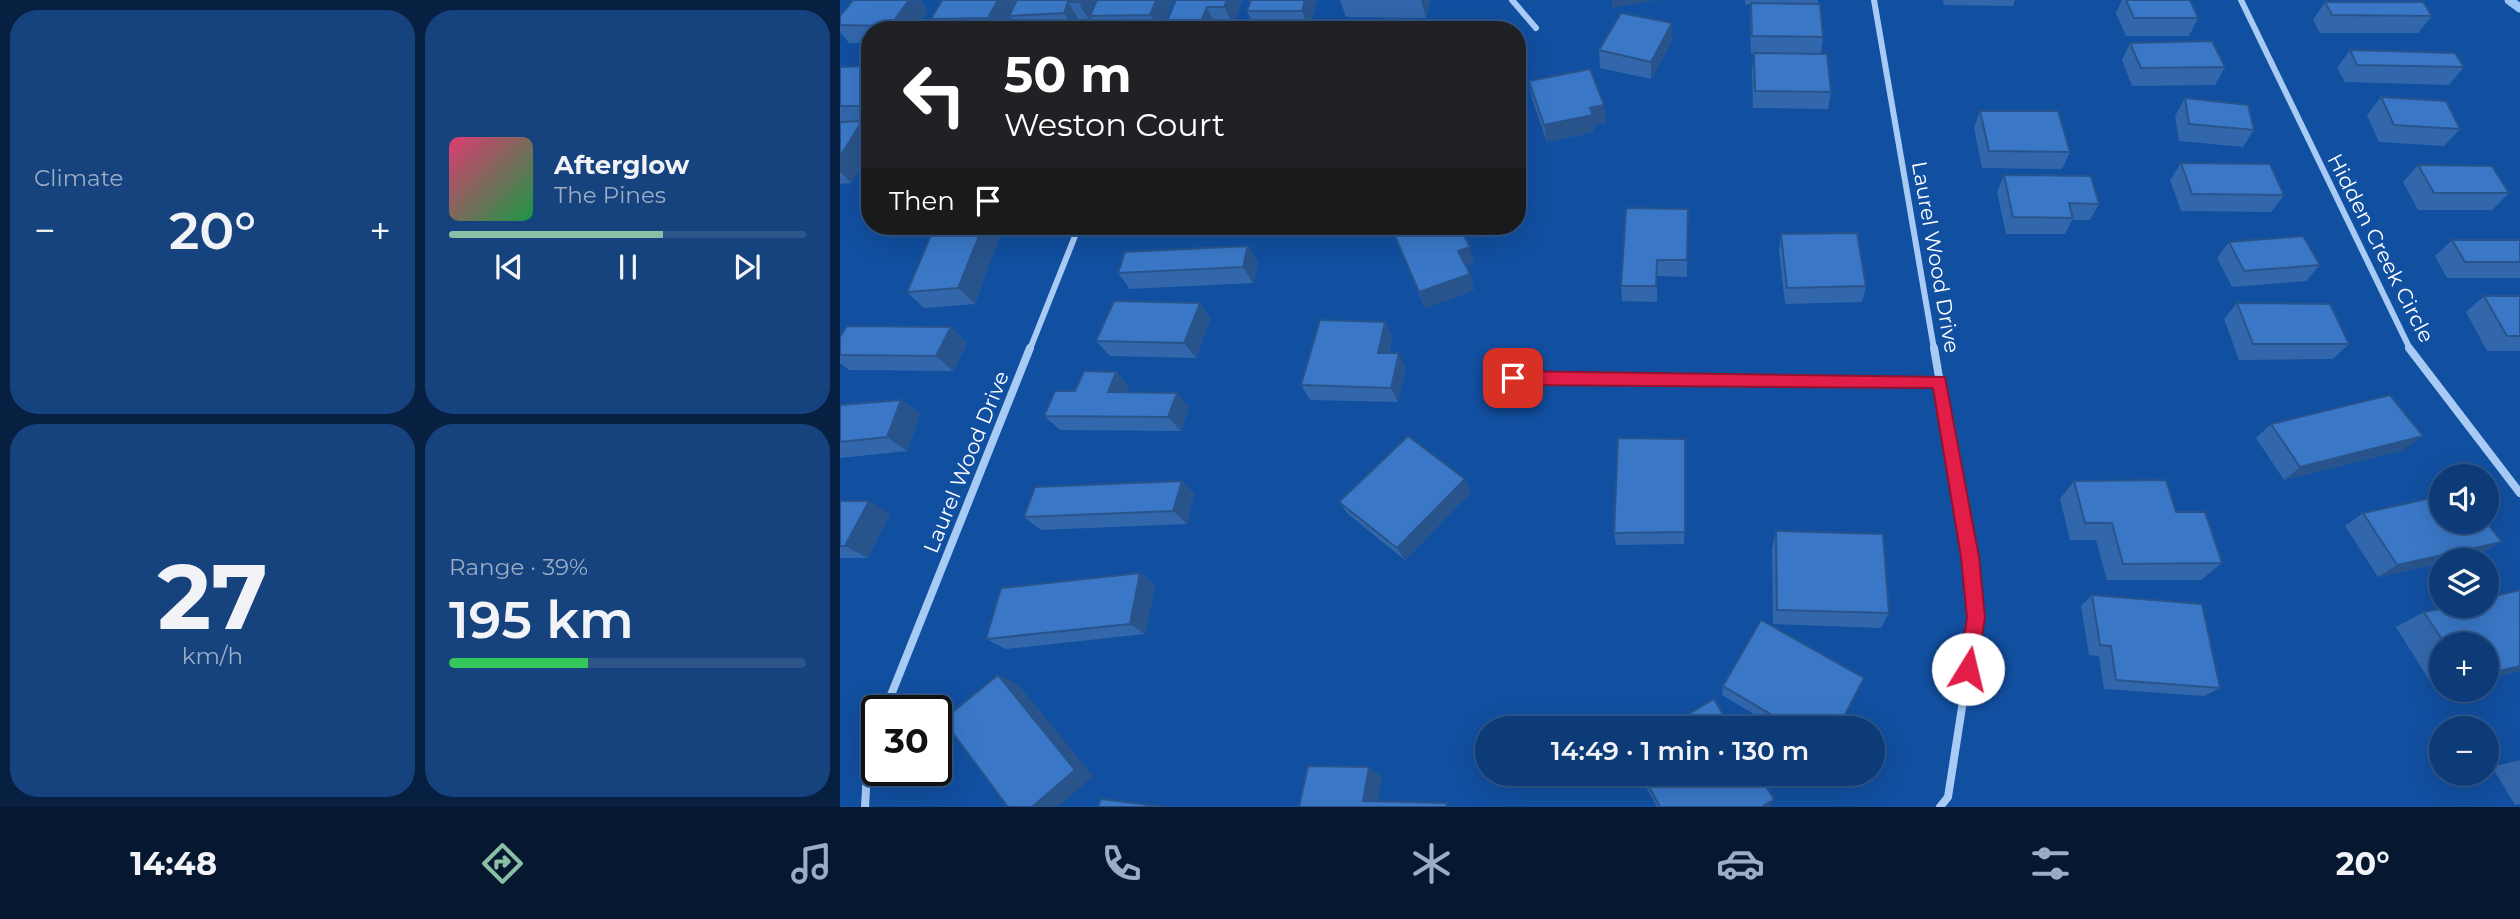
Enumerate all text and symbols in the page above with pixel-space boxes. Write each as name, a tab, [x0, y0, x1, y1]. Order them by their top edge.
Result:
text: 50 m	[1004, 45, 1132, 104]
icon: left	[889, 49, 980, 140]
text: Weston Court	[1004, 105, 1225, 144]
text: Afterglow	[554, 149, 689, 181]
street label: Hidden Creek Circle	[2322, 149, 2440, 347]
street label: Laurel Wood Drive	[1907, 159, 1965, 355]
text: Climate	[34, 164, 123, 192]
text: The Pines	[554, 181, 666, 209]
icon: arrive	[969, 182, 1007, 220]
text: Then	[889, 185, 955, 217]
text: 20°	[169, 199, 256, 262]
text: −	[34, 207, 56, 254]
text: +	[369, 207, 391, 254]
icon: previous	[490, 248, 528, 286]
icon: pause	[609, 248, 647, 286]
icon: next	[728, 248, 766, 286]
pin	[1483, 348, 1543, 408]
icon: arrive	[1494, 359, 1532, 397]
street label: Laurel Wood Drive	[918, 367, 1014, 557]
map controls	[2429, 464, 2499, 786]
button: sound	[2429, 464, 2499, 534]
text: 27	[157, 541, 268, 652]
button: layers	[2429, 548, 2499, 618]
text: Range · 39%	[449, 553, 588, 581]
text: 195 km	[449, 588, 634, 651]
position arrow	[1931, 632, 2005, 706]
button: +	[2429, 632, 2499, 702]
text: km/h	[182, 642, 243, 670]
speed limit sign: 30	[861, 695, 952, 786]
button: −	[2429, 716, 2499, 786]
text: 14:49 · 1 min · 130 m	[1551, 735, 1809, 767]
icon: directions	[478, 839, 527, 888]
icon: music	[787, 839, 836, 888]
icon: phone	[1097, 839, 1146, 888]
icon: climate	[1407, 839, 1456, 888]
icon: car	[1716, 839, 1765, 888]
icon: filters	[2026, 839, 2075, 888]
text: 14:48	[130, 844, 217, 883]
text: 20°	[2336, 844, 2390, 883]

